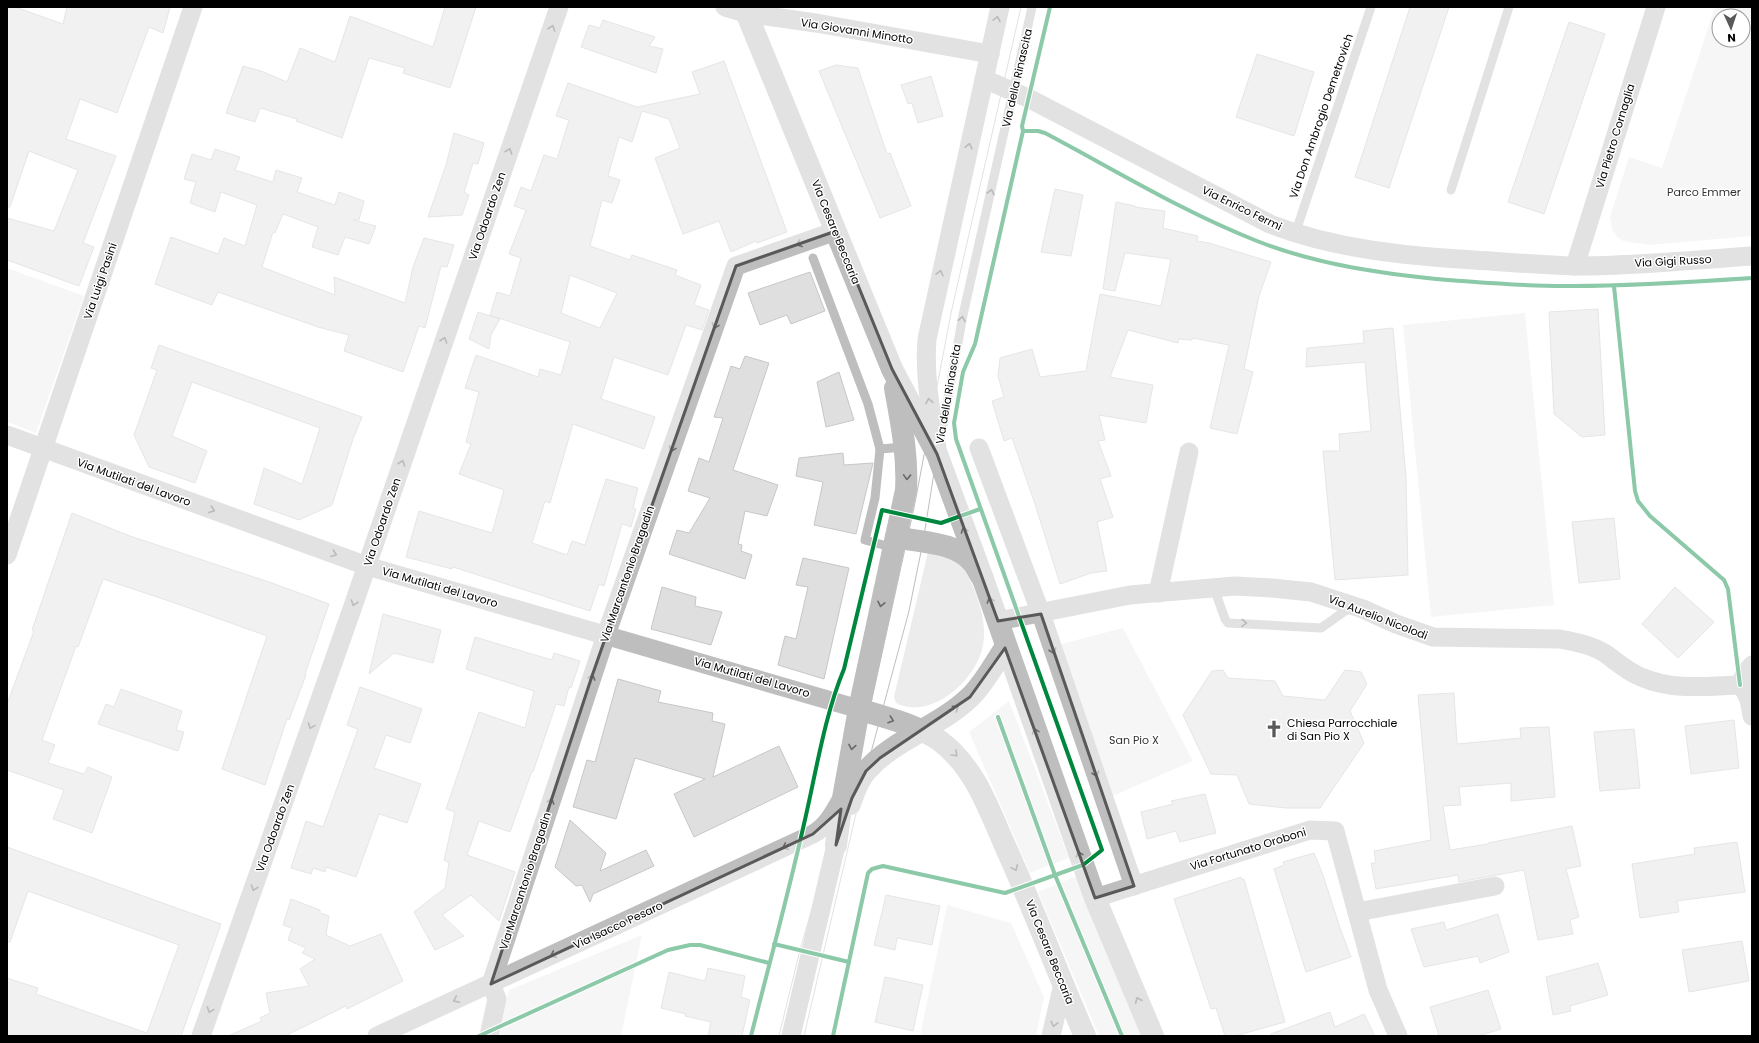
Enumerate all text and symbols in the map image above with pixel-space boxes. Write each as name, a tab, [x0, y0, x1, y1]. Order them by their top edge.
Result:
north arrow	[1711, 8, 1751, 48]
street label: Via Giovanni Minotto	[800, 14, 914, 48]
one-way arrow	[993, 16, 1001, 23]
one-way arrow	[547, 25, 555, 32]
street label: Via della Rinascita	[998, 27, 1036, 129]
text: N	[1727, 30, 1736, 46]
street label: Via Don Ambrogio Demetrovich	[1285, 31, 1357, 201]
street label: Via Pietro Cornaglia	[1591, 82, 1639, 190]
one-way arrow	[965, 143, 973, 150]
one-way arrow	[505, 148, 513, 155]
street label: Via Odoardo Zen	[464, 170, 510, 262]
street label: Via Cesare Beccaria	[808, 177, 864, 287]
street label: Via Enrico Fermi	[1199, 182, 1285, 234]
park label: Parco Emmer	[1667, 184, 1741, 200]
one-way arrow	[986, 189, 994, 195]
one-way arrow	[796, 239, 803, 248]
street label: Via Luigi Pasini	[79, 240, 121, 321]
street label: Via Gigi Russo	[1634, 251, 1712, 271]
one-way arrow	[936, 270, 944, 276]
one-way arrow	[957, 316, 966, 322]
one-way arrow	[711, 323, 720, 330]
one-way arrow	[440, 337, 448, 344]
street label: Via della Rinascita	[931, 343, 965, 445]
one-way arrow	[926, 398, 934, 405]
one-way arrow	[668, 445, 676, 452]
street label: Via Mutilati del Lavoro	[75, 454, 193, 510]
one-way arrow	[398, 460, 406, 467]
one-way arrow	[902, 474, 911, 480]
street label: Via Odoardo Zen	[359, 476, 405, 568]
street label: Via Marcantonio Bragadin	[596, 503, 658, 645]
one-way arrow	[208, 505, 215, 514]
one-way arrow	[961, 526, 969, 533]
one-way arrow	[330, 550, 337, 558]
street label: Via Mutilati del Lavoro	[380, 563, 500, 611]
street label: Via Aurelio Nicolodi	[1326, 591, 1430, 643]
one-way arrow	[987, 597, 995, 604]
one-way arrow	[351, 600, 359, 607]
one-way arrow	[878, 601, 886, 608]
one-way arrow	[1241, 619, 1247, 628]
one-way arrow	[1049, 647, 1057, 654]
street label: Via Mutilati del Lavoro	[692, 653, 812, 701]
one-way arrow	[587, 674, 596, 681]
one-way arrow	[951, 706, 958, 713]
one-way arrow	[887, 715, 894, 724]
place label: Chiesa Parrocchiale di San Pio X	[1287, 715, 1397, 744]
church icon: Chiesa Parrocchiale di San Pio X	[1264, 719, 1284, 739]
one-way arrow	[307, 722, 316, 729]
one-way arrow	[1032, 728, 1040, 735]
park label: San Pio X	[1109, 732, 1159, 748]
one-way arrow	[848, 744, 857, 751]
one-way arrow	[950, 749, 958, 757]
one-way arrow	[1091, 770, 1099, 777]
street label: Via Odoardo Zen	[252, 782, 298, 874]
one-way arrow	[546, 797, 555, 804]
street label: Via Marcantonio Bragadin	[495, 810, 555, 952]
street label: Via Fortunato Oroboni	[1188, 824, 1308, 874]
one-way arrow	[782, 842, 789, 850]
one-way arrow	[1075, 850, 1084, 857]
one-way arrow	[1010, 864, 1018, 871]
one-way arrow	[250, 884, 258, 891]
street label: Via Isacco Pesaro	[571, 897, 665, 953]
street label: Via Cesare Beccaria	[1022, 897, 1078, 1007]
one-way arrow	[550, 950, 557, 958]
one-way arrow	[453, 995, 460, 1003]
one-way arrow	[1135, 997, 1143, 1005]
one-way arrow	[206, 1007, 215, 1014]
one-way arrow	[1051, 1021, 1059, 1027]

